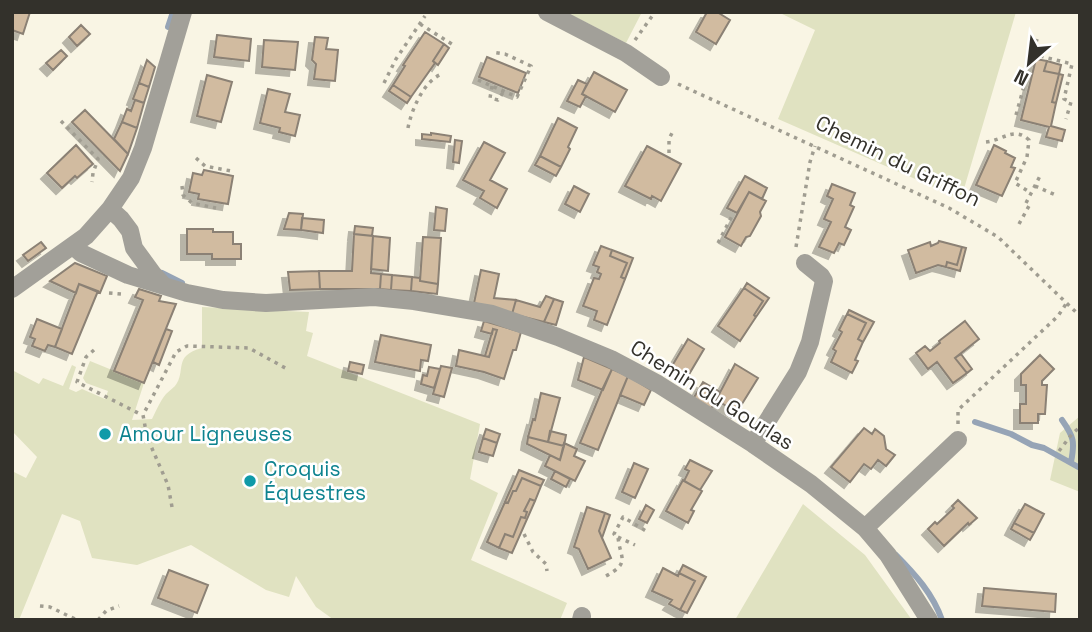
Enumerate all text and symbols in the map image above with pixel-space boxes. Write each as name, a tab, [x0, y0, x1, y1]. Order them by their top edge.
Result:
north arrow	[994, 28, 1064, 98]
text: N	[1010, 64, 1033, 92]
street label: Chemin du Griffon	[811, 109, 985, 212]
street label: Chemin du Gourlas	[625, 333, 799, 456]
place label: Amour Ligneuses	[119, 420, 292, 447]
marker: Amour Ligneuses	[97, 426, 113, 442]
place label: Croquis Équestres	[264, 455, 366, 506]
marker: Croquis Équestres	[242, 473, 258, 489]

